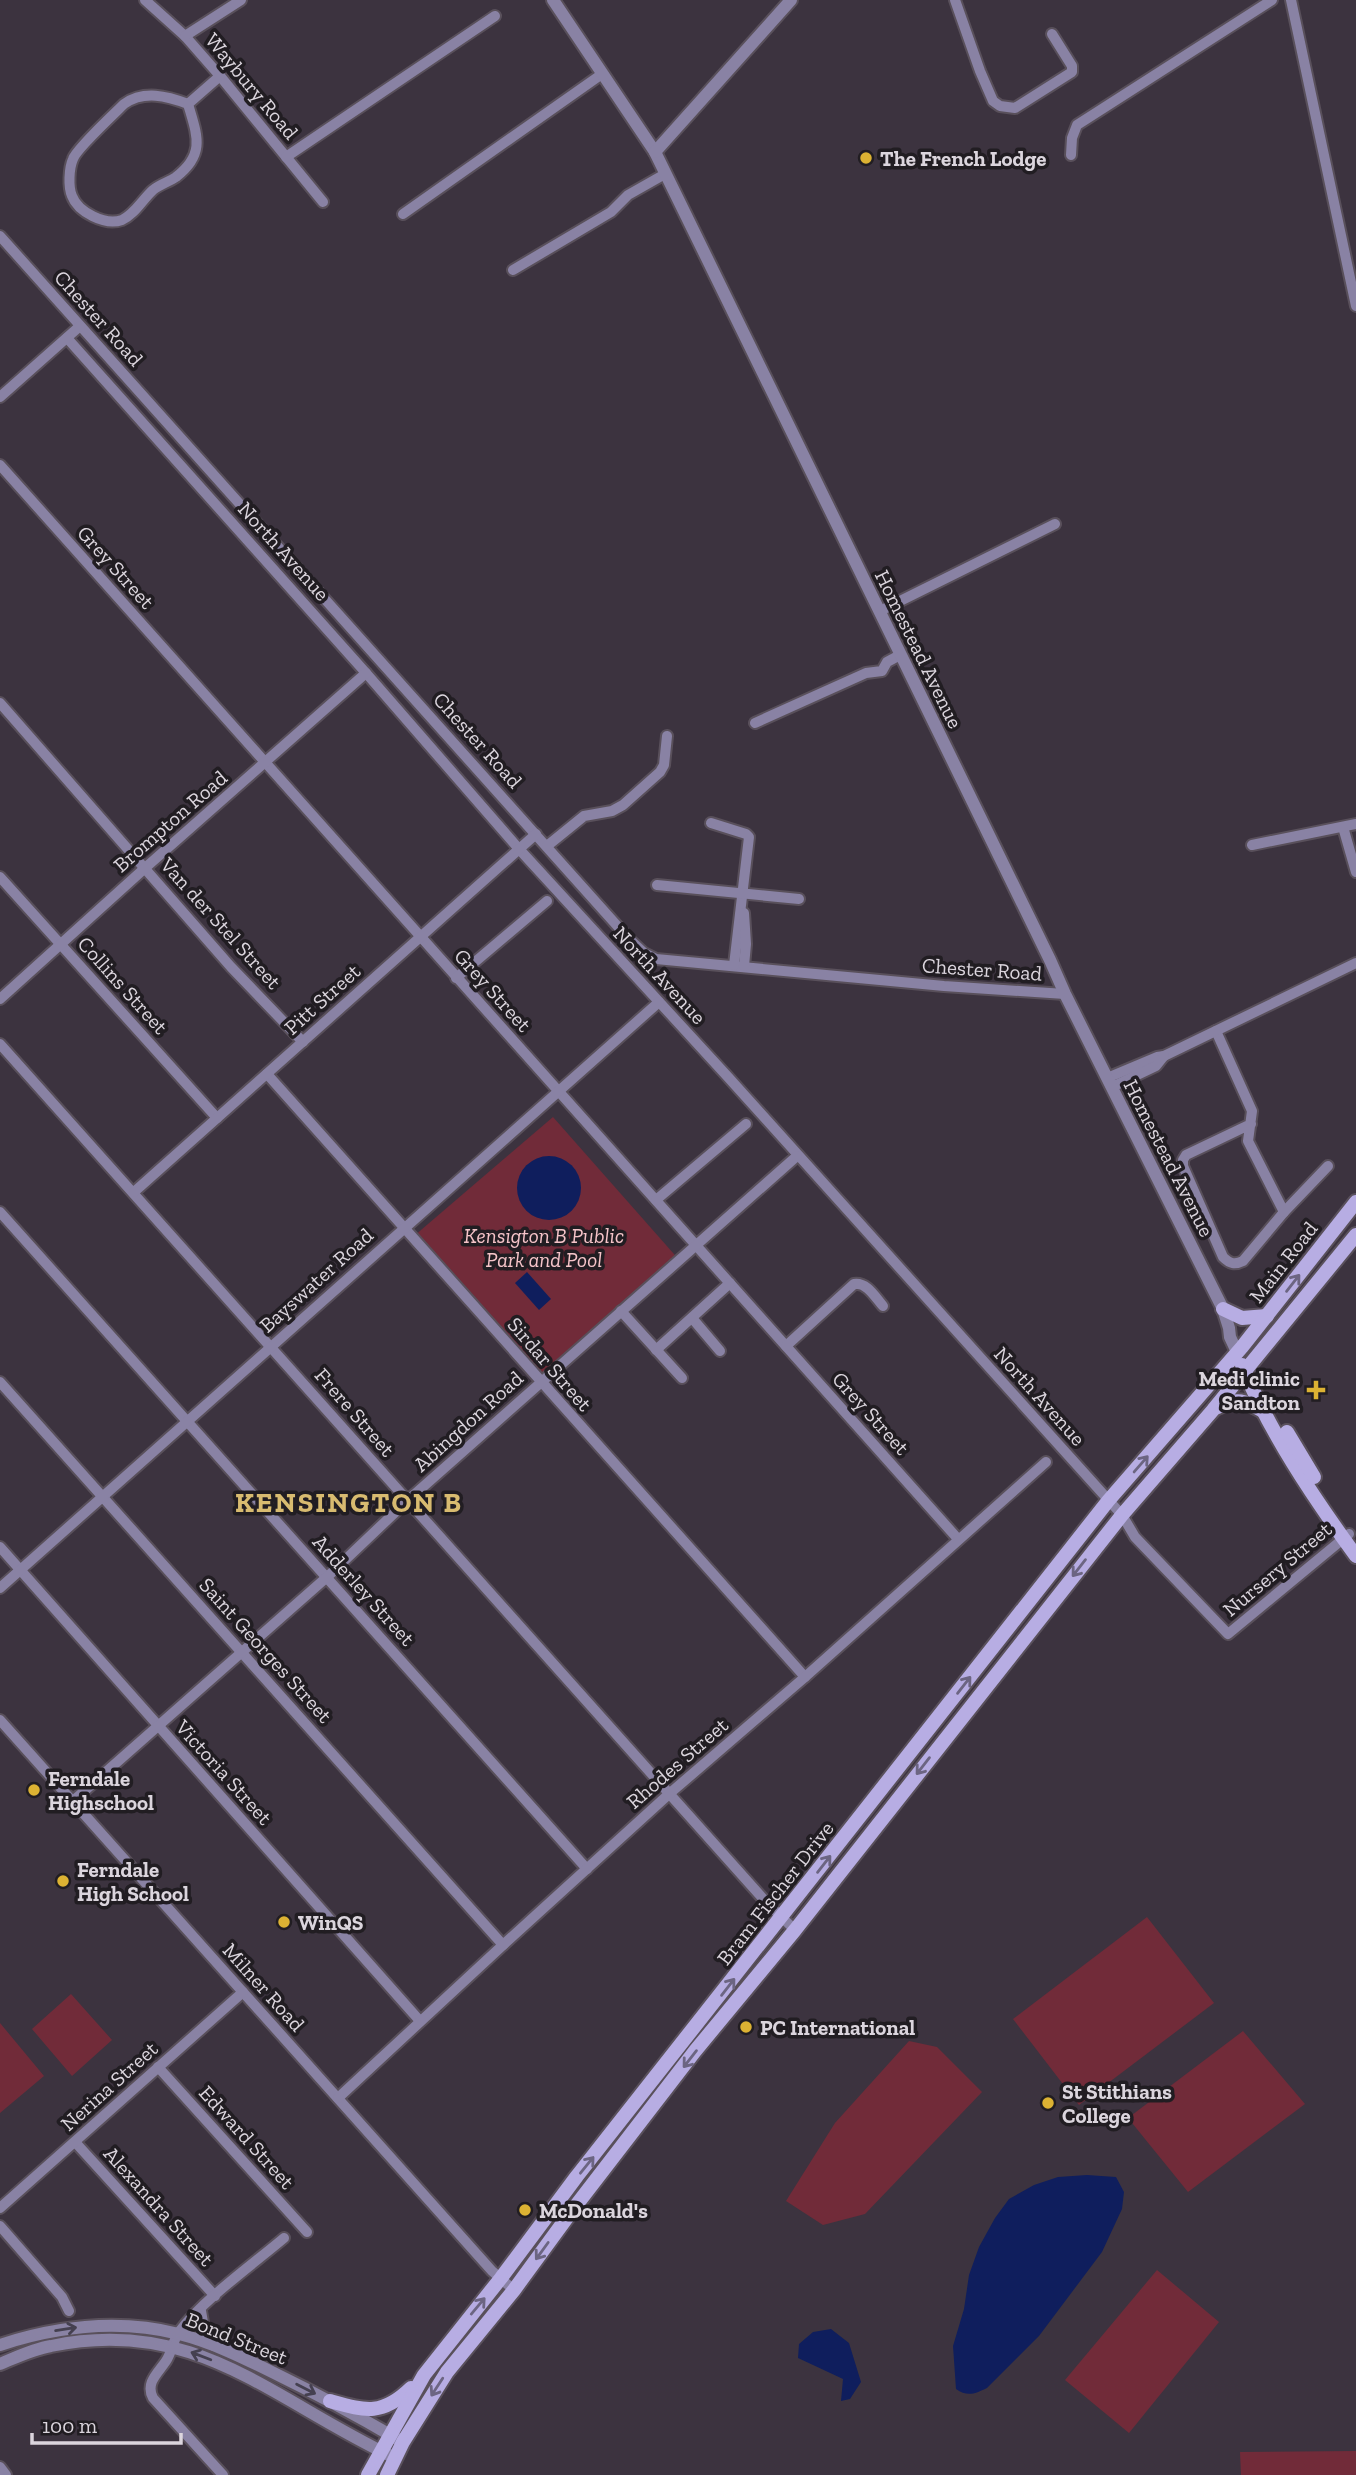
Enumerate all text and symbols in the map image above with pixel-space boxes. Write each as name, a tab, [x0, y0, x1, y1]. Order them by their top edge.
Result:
street label: Waybury Road	[200, 28, 304, 145]
place label: The French Lodge	[880, 146, 1046, 171]
marker: The French Lodge	[858, 150, 874, 166]
street label: Chester Road	[49, 265, 149, 371]
street label: North Avenue	[233, 496, 335, 606]
street label: Grey Street	[72, 520, 160, 614]
street label: Homestead Avenue	[870, 566, 968, 732]
street label: Chester Road	[428, 687, 528, 793]
street label: Brompton Road	[108, 765, 232, 877]
street label: Van der Stel Street	[155, 851, 287, 994]
street label: North Avenue	[608, 921, 712, 1029]
street label: Collins Street	[73, 931, 173, 1039]
street label: Grey Street	[449, 943, 537, 1037]
street label: Chester Road	[921, 952, 1043, 986]
street label: Pitt Street	[279, 958, 365, 1040]
street label: Homestead Avenue	[1119, 1075, 1220, 1241]
street label: Main Road	[1244, 1216, 1323, 1308]
street label: Bayswater Road	[254, 1222, 378, 1338]
park label: Kensigton B Public Park and Pool	[464, 1223, 624, 1272]
one-way arrow	[1285, 1274, 1300, 1292]
street label: Sirdar Street	[502, 1312, 598, 1416]
street label: North Avenue	[989, 1341, 1091, 1451]
street label: Frere Street	[310, 1363, 400, 1462]
street label: Abingdon Road	[408, 1365, 528, 1477]
street label: Grey Street	[827, 1366, 915, 1460]
place label: Medi clinic Sandton	[1198, 1366, 1301, 1415]
marker: Medi clinic Sandton	[1306, 1380, 1326, 1400]
one-way arrow	[1133, 1455, 1149, 1473]
district label: KENSINGTON B	[235, 1486, 463, 1519]
street label: Nursery Street	[1218, 1516, 1336, 1622]
street label: Adderley Street	[308, 1529, 420, 1651]
one-way arrow	[1072, 1559, 1087, 1577]
street label: Saint Georges Street	[194, 1572, 338, 1728]
one-way arrow	[957, 1676, 972, 1694]
street label: Rhodes Street	[621, 1712, 733, 1814]
street label: Victoria Street	[170, 1714, 278, 1830]
one-way arrow	[915, 1756, 930, 1774]
place label: Ferndale Highschool	[48, 1766, 154, 1815]
marker: Ferndale Highschool	[26, 1782, 42, 1798]
street label: Bram Fischer Drive	[711, 1816, 839, 1970]
one-way arrow	[817, 1855, 832, 1874]
place label: Ferndale High School	[77, 1857, 189, 1906]
marker: Ferndale High School	[55, 1873, 71, 1889]
place label: WinQS	[298, 1910, 364, 1935]
marker: WinQS	[276, 1914, 292, 1930]
street label: Milner Road	[218, 1938, 311, 2037]
one-way arrow	[721, 1978, 736, 1996]
place label: PC International	[760, 2015, 915, 2040]
marker: PC International	[738, 2019, 754, 2035]
street label: Nerina Street	[55, 2036, 163, 2136]
one-way arrow	[682, 2049, 697, 2067]
place label: St Stithians College	[1062, 2079, 1172, 2128]
street label: Edward Street	[194, 2080, 300, 2194]
marker: St Stithians College	[1040, 2095, 1056, 2111]
street label: Alexandra Street	[99, 2141, 219, 2271]
one-way arrow	[579, 2156, 594, 2174]
place label: McDonald's	[539, 2198, 648, 2223]
marker: McDonald's	[517, 2202, 533, 2218]
one-way arrow	[535, 2241, 549, 2260]
one-way arrow	[470, 2297, 486, 2315]
street label: Bond Street	[183, 2306, 292, 2370]
one-way arrow	[54, 2322, 77, 2335]
one-way arrow	[191, 2348, 213, 2361]
one-way arrow	[430, 2377, 444, 2397]
one-way arrow	[295, 2382, 316, 2396]
scale bar	[32, 2402, 180, 2446]
text: 100 m	[42, 2413, 97, 2438]

